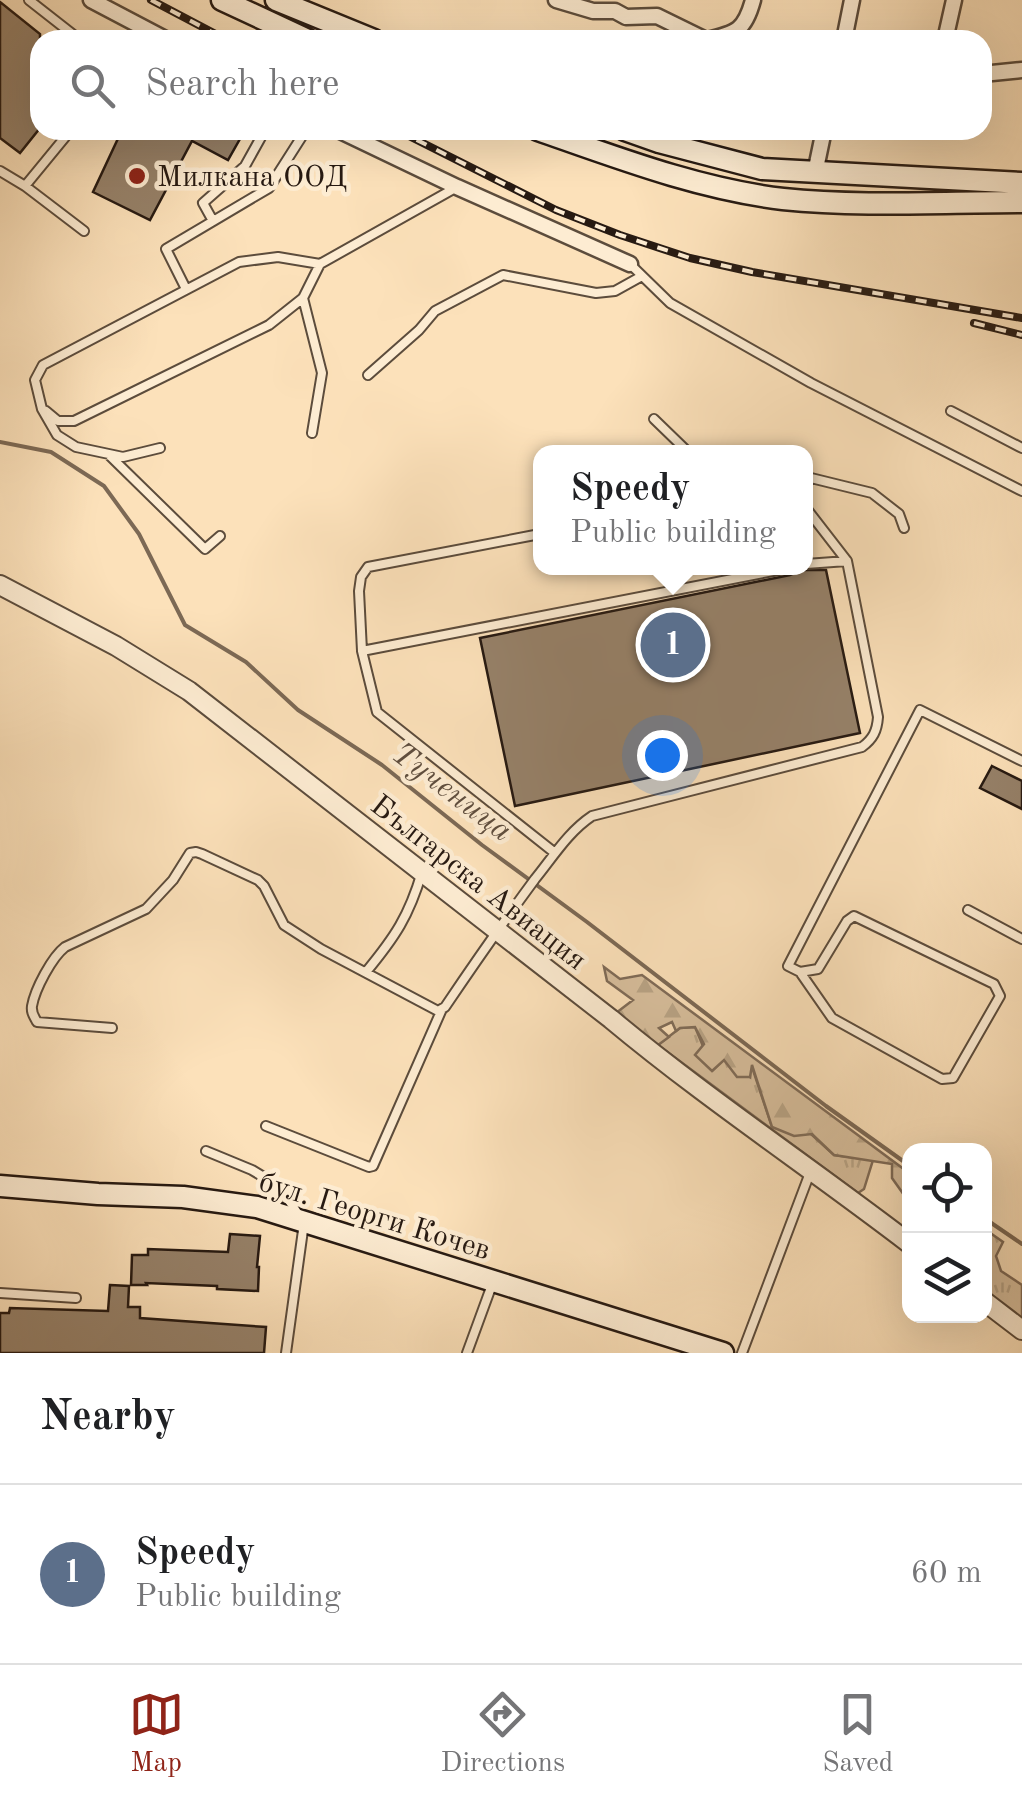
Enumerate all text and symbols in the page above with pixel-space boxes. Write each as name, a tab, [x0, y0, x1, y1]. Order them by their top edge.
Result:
search box	[30, 30, 992, 140]
icon: search	[65, 58, 120, 113]
text: Search here	[145, 66, 340, 104]
place label: Милкана OOД	[157, 163, 347, 193]
marker: Милкана OOД	[126, 165, 148, 187]
popup	[533, 445, 813, 575]
text: Speedy	[570, 471, 690, 509]
text: Public building	[570, 518, 776, 550]
pin: 1	[640, 608, 706, 682]
your location	[637, 730, 688, 781]
water label: Тученица	[385, 738, 517, 849]
street label: Българска Авиация	[364, 790, 591, 977]
map controls	[902, 1143, 992, 1323]
button: locate	[902, 1143, 992, 1233]
street label: бул. Георги Кочев	[255, 1167, 494, 1266]
button: layers	[902, 1233, 992, 1323]
text: Nearby	[40, 1397, 176, 1439]
text: Speedy	[135, 1535, 255, 1573]
text: 1	[63, 1558, 82, 1590]
text: 60 m	[911, 1558, 982, 1590]
text: Public building	[135, 1582, 341, 1614]
tab: Map	[129, 1687, 184, 1782]
tab: Directions	[441, 1687, 565, 1782]
tab: Saved	[822, 1687, 893, 1782]

